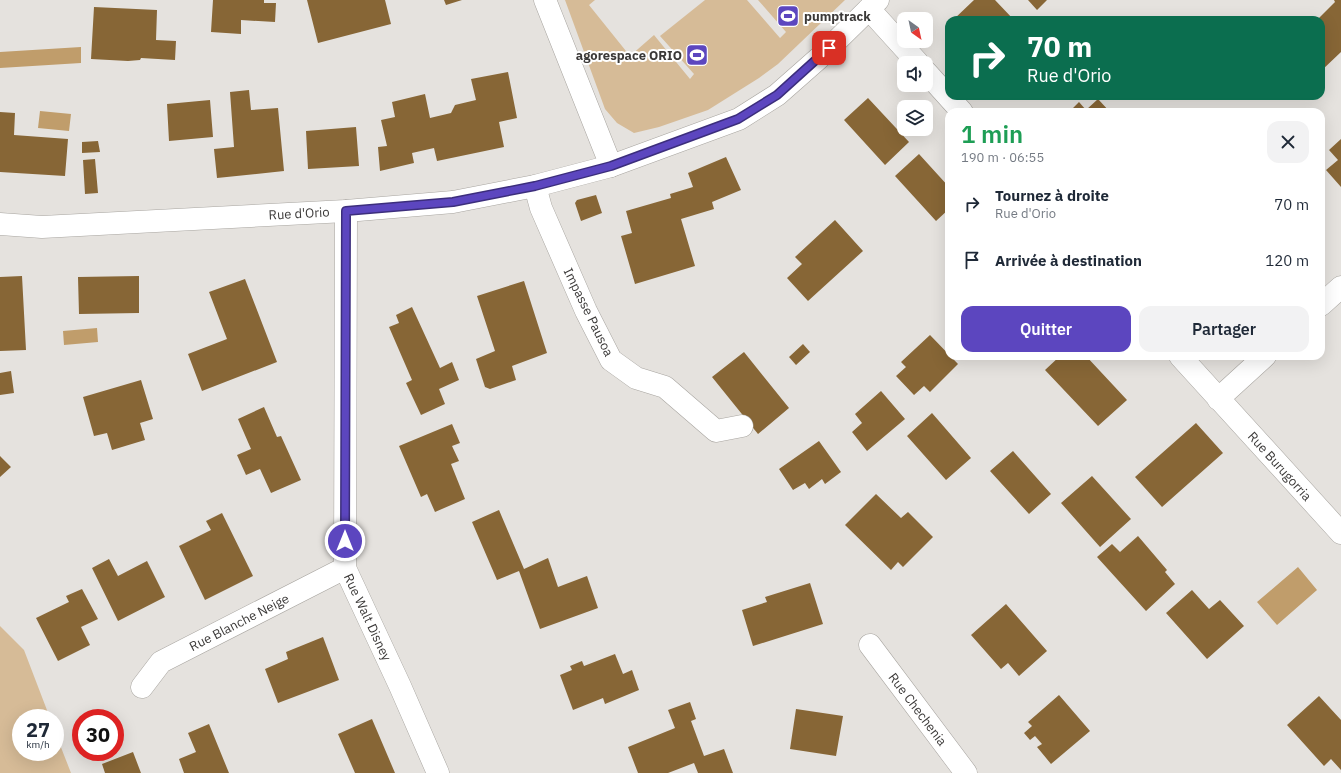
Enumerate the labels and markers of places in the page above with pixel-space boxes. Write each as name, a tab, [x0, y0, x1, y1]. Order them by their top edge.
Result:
sports icon: pumptrack	[775, 3, 801, 29]
place label: pumptrack	[804, 8, 871, 25]
pin	[812, 31, 846, 65]
sports icon: agorespace ORIO	[684, 42, 710, 68]
place label: agorespace ORIO	[576, 47, 682, 64]

